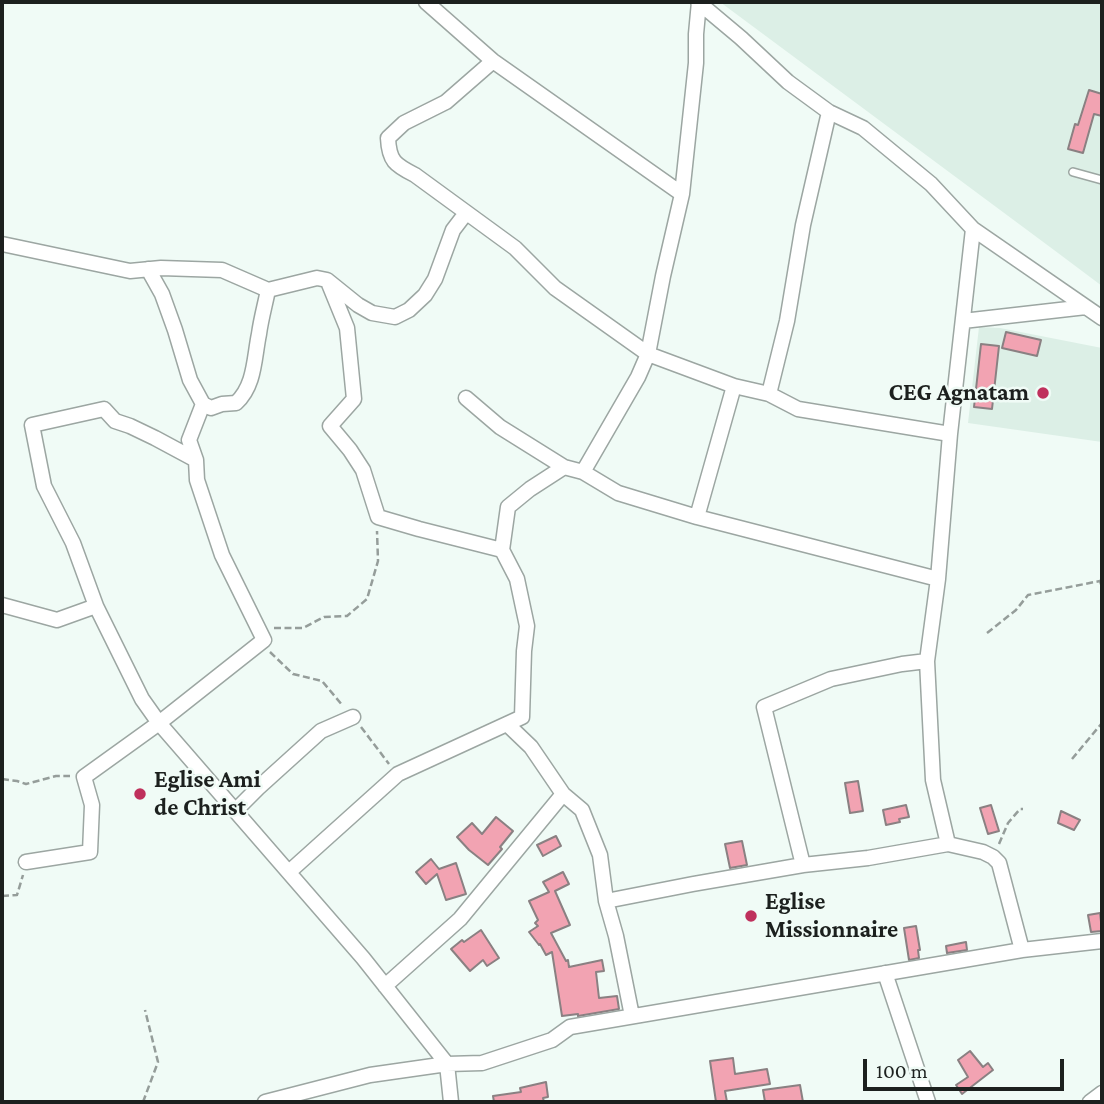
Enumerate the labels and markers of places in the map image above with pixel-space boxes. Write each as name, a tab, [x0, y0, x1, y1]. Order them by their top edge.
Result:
place label: CEG Agnatam	[888, 379, 1029, 407]
marker: CEG Agnatam	[1035, 385, 1051, 401]
place label: Eglise Ami de Christ	[154, 766, 261, 822]
marker: Eglise Ami de Christ	[132, 786, 148, 802]
place label: Eglise Missionnaire	[765, 888, 898, 944]
marker: Eglise Missionnaire	[743, 908, 759, 924]

